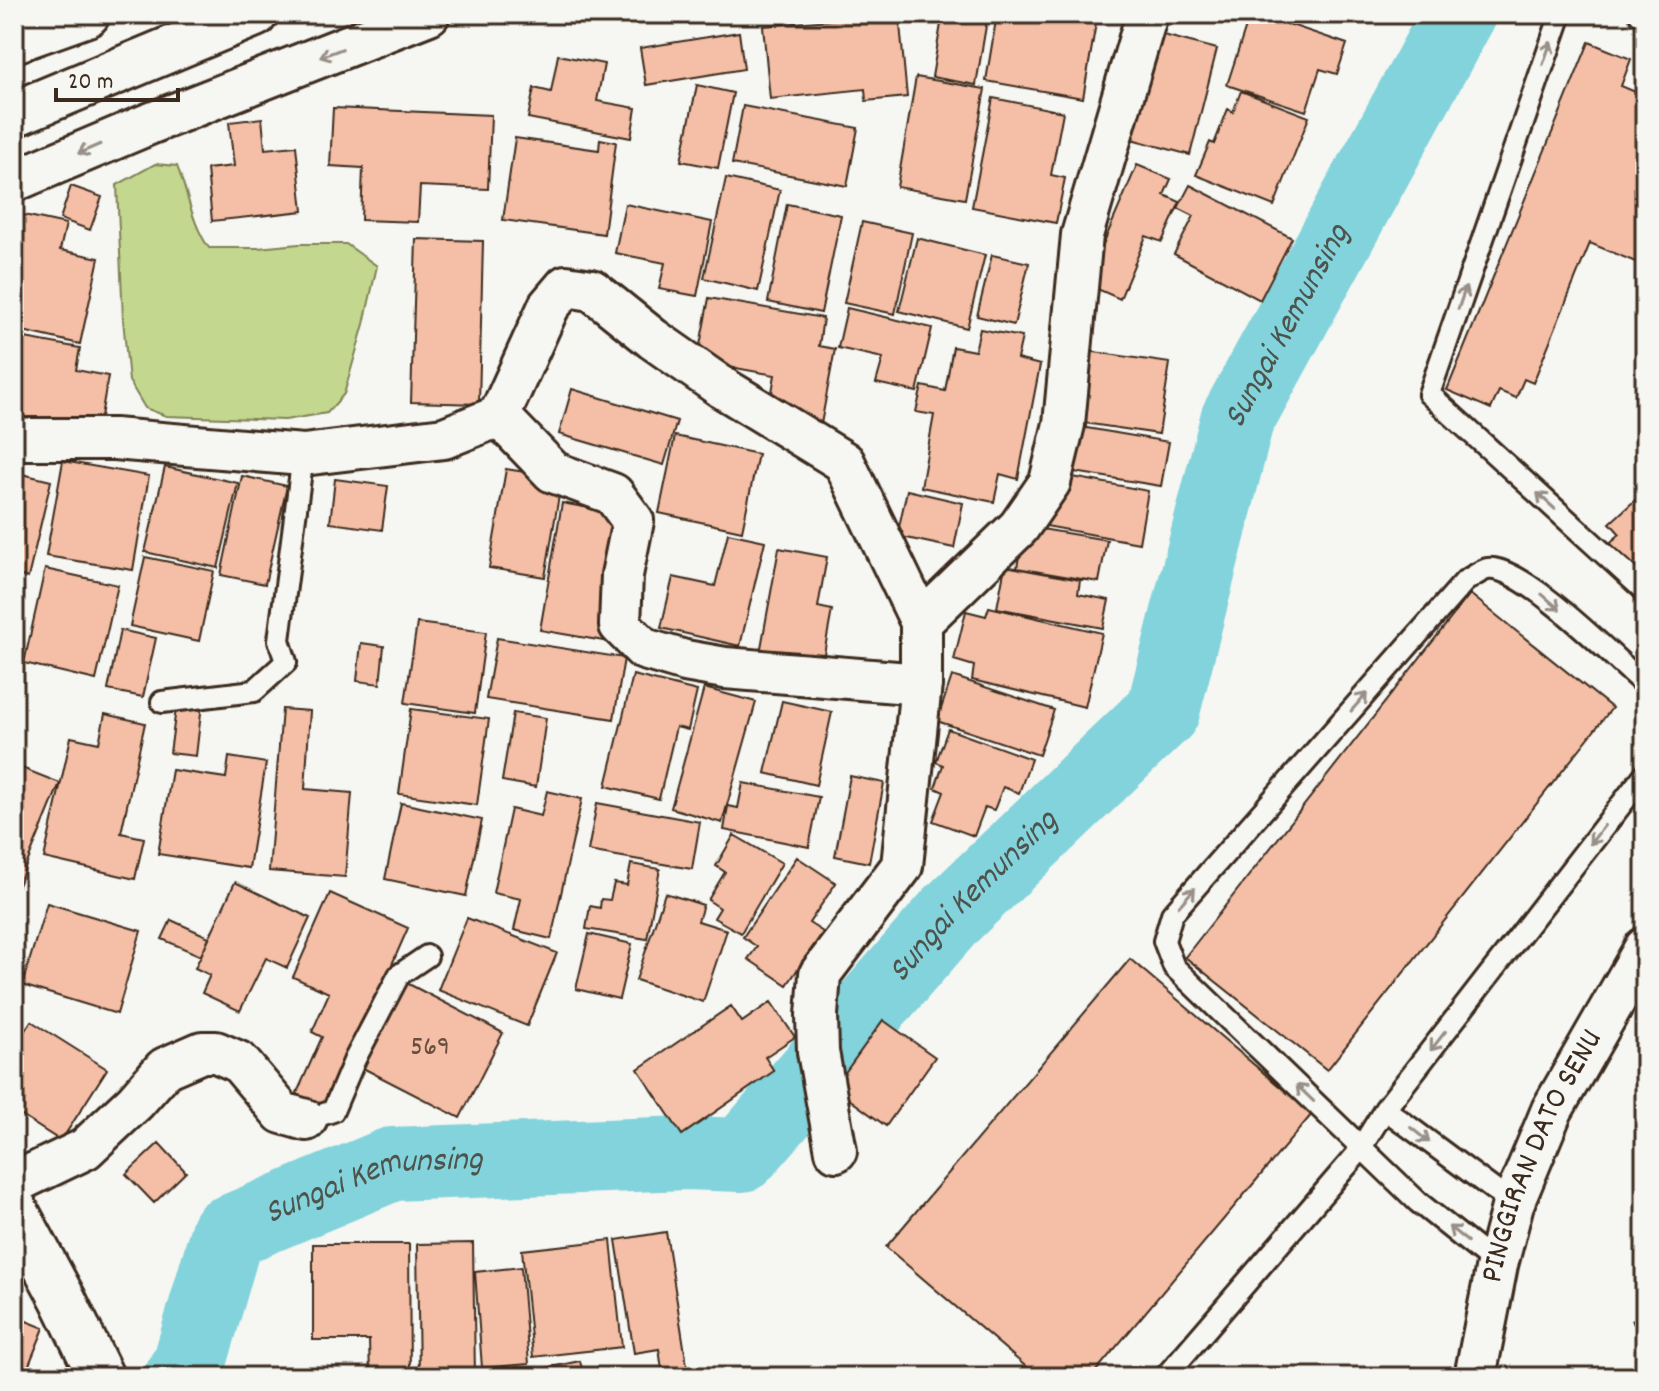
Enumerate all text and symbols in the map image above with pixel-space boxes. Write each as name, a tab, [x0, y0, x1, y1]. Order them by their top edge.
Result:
one-way arrow	[1541, 40, 1556, 65]
one-way arrow	[319, 47, 344, 61]
scale bar	[56, 52, 178, 102]
text: 20 m	[68, 66, 114, 100]
one-way arrow	[78, 143, 102, 158]
water label: Sungai Kemunsing	[1212, 215, 1364, 437]
one-way arrow	[1456, 286, 1471, 311]
one-way arrow	[1536, 492, 1556, 511]
one-way arrow	[1541, 593, 1561, 611]
one-way arrow	[1350, 692, 1368, 712]
water label: Sungai Kemunsing	[877, 798, 1071, 994]
one-way arrow	[1589, 824, 1606, 845]
one-way arrow	[1178, 888, 1196, 908]
street label: PINGGIRAN DATO SENU	[1471, 1022, 1616, 1287]
house number: 569	[410, 1029, 450, 1069]
one-way arrow	[1429, 1030, 1446, 1051]
one-way arrow	[1296, 1084, 1315, 1103]
one-way arrow	[1409, 1127, 1430, 1144]
water label: Sungai Kemunsing	[258, 1136, 484, 1239]
one-way arrow	[1448, 1225, 1469, 1242]

